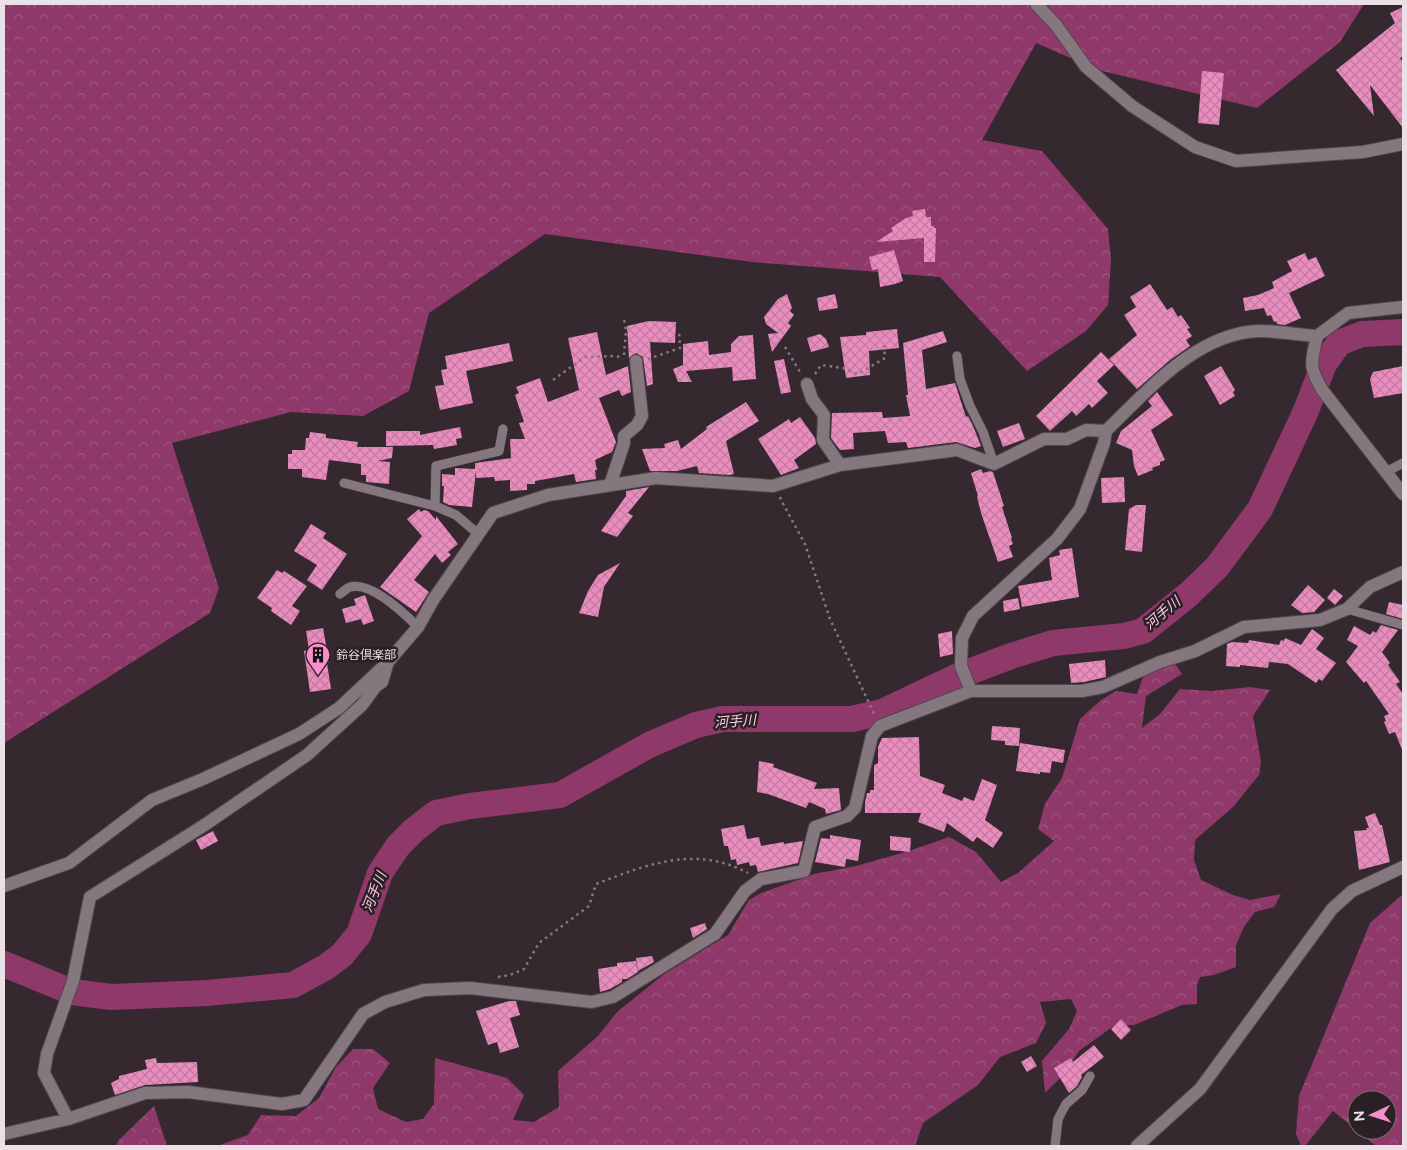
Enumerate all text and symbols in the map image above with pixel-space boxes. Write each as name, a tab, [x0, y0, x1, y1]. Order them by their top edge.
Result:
water label: 河手川	[1141, 592, 1185, 633]
building icon: 鈴谷倶楽部	[305, 642, 331, 676]
place label: 鈴谷倶楽部	[336, 648, 396, 662]
water label: 河手川	[713, 711, 759, 730]
water label: 河手川	[359, 868, 390, 914]
north arrow	[1347, 1090, 1397, 1140]
text: N	[1351, 1110, 1367, 1122]

